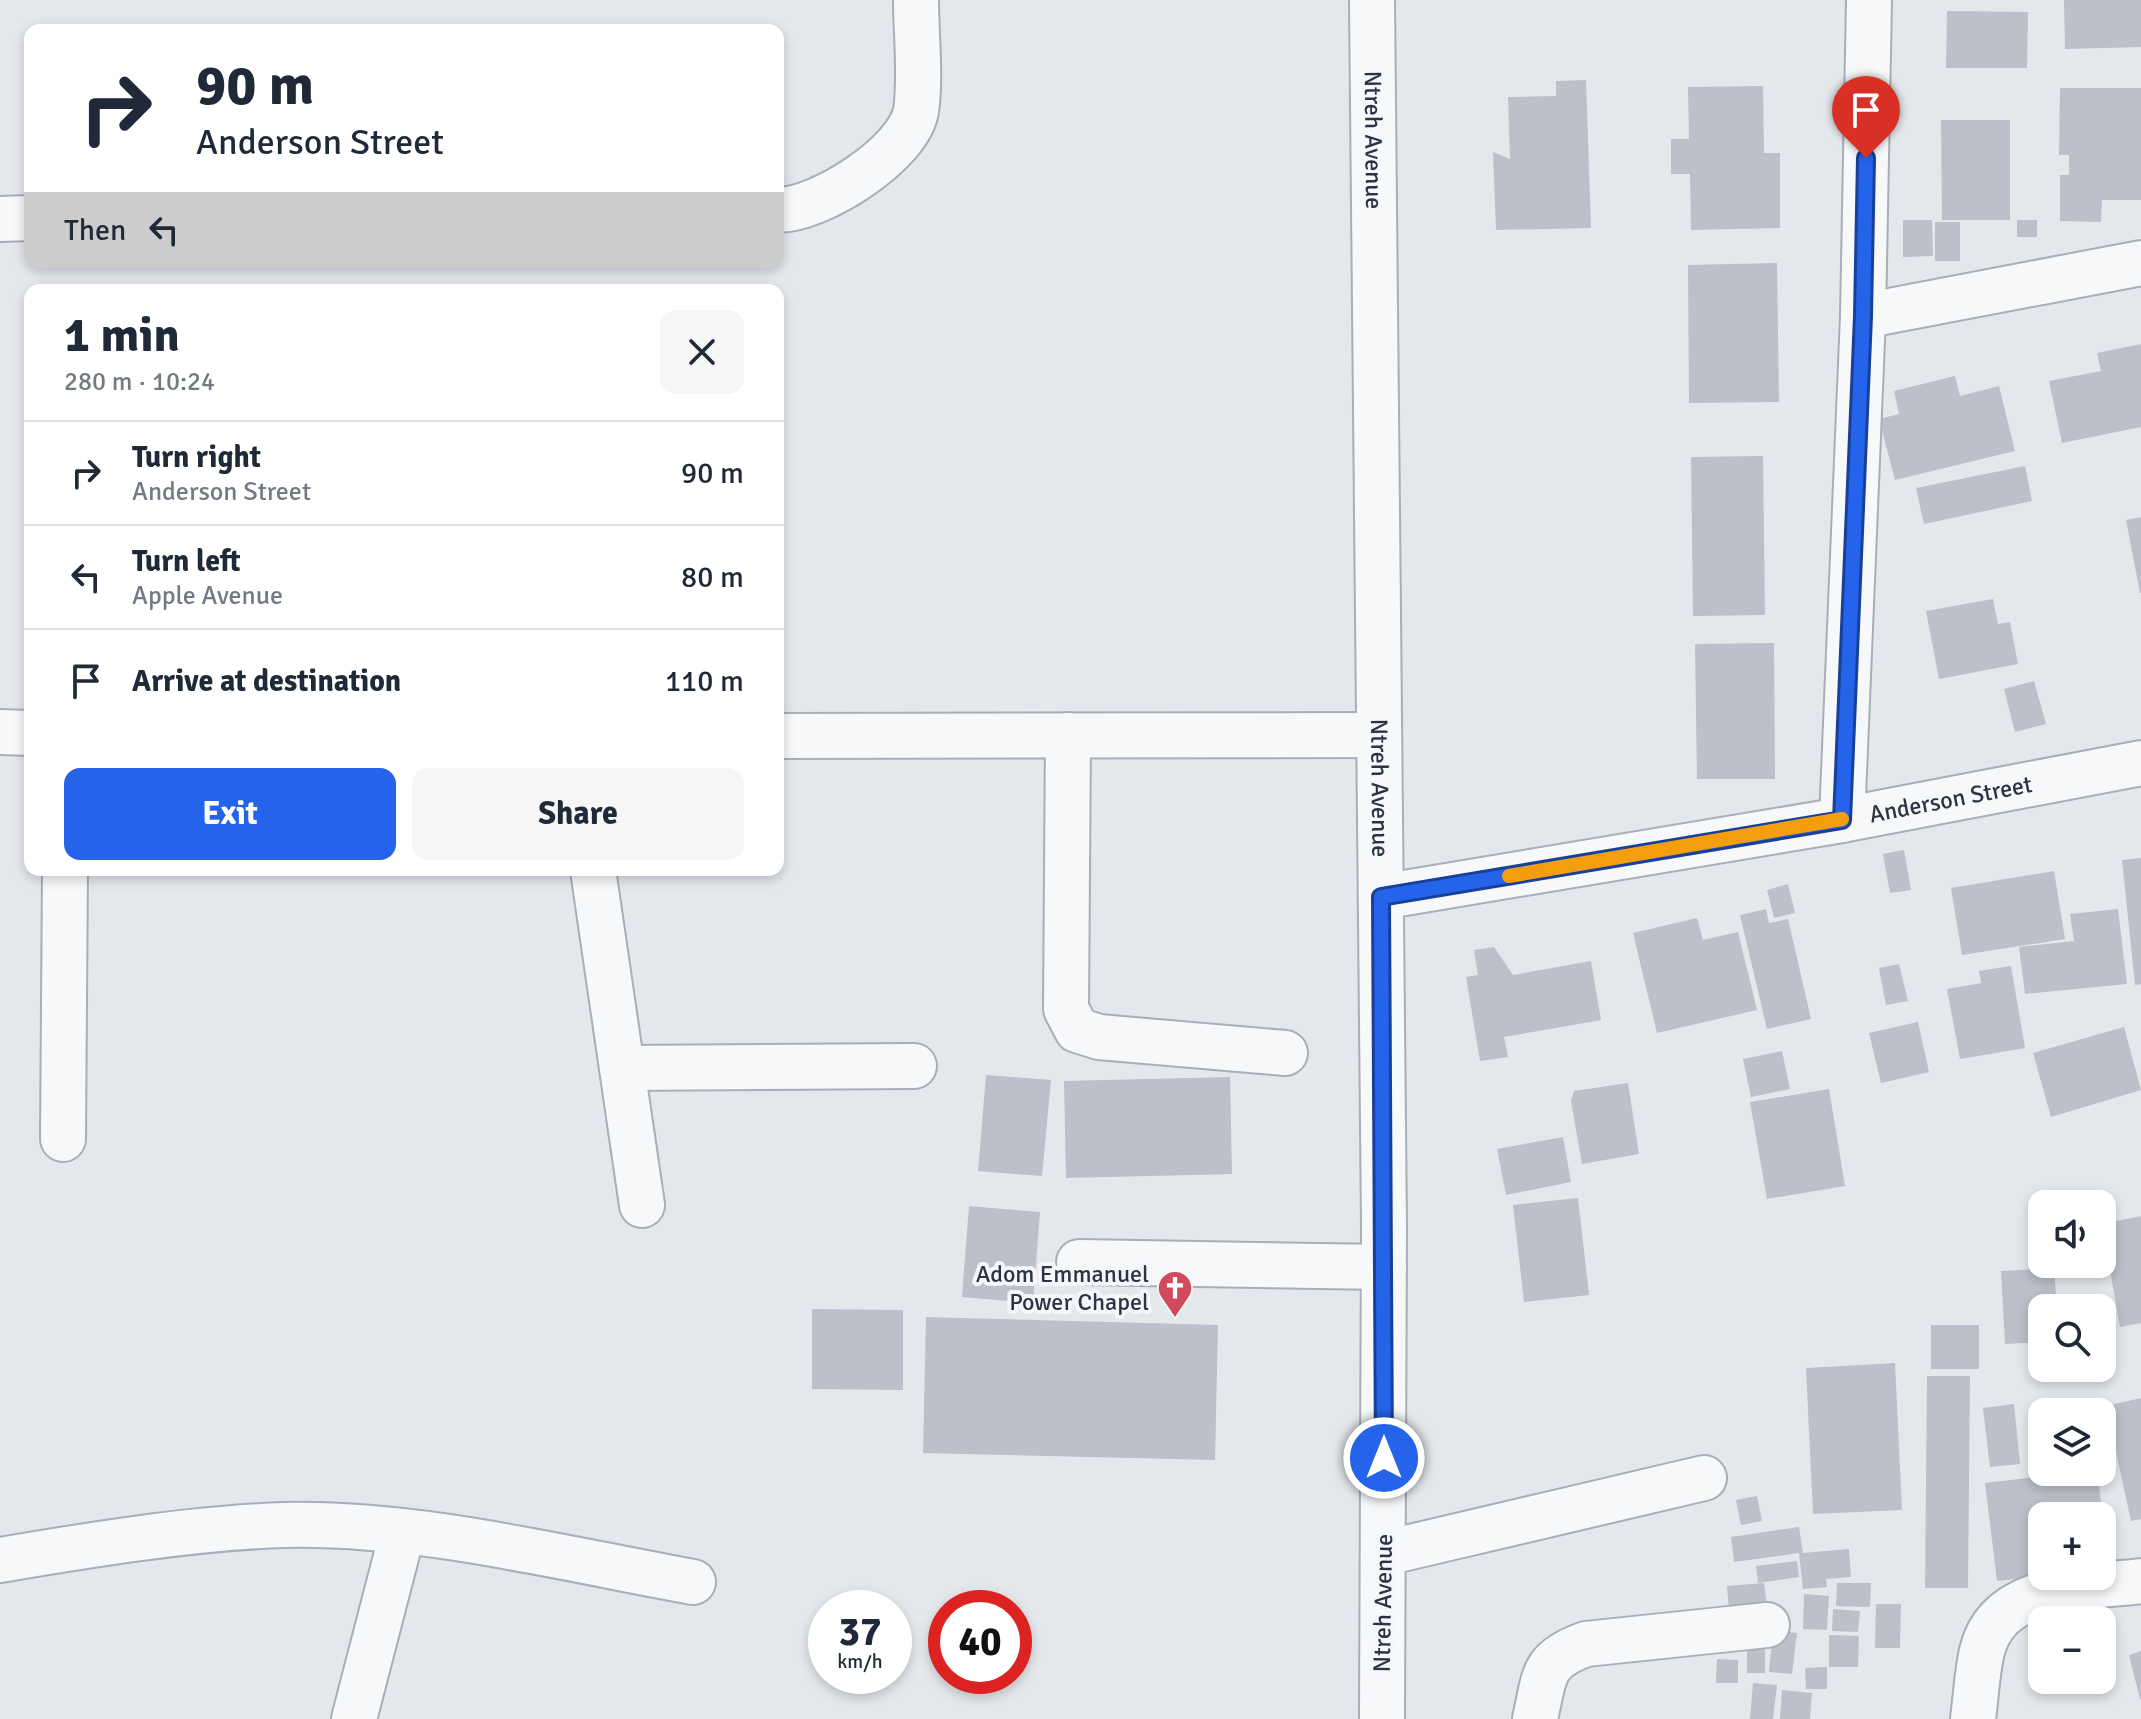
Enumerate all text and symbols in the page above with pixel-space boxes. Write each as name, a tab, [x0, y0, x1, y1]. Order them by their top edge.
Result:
text: 90 m	[196, 51, 314, 120]
icon: right	[64, 56, 168, 160]
street label: Ntreh Avenue	[1358, 71, 1389, 209]
pin	[1832, 76, 1900, 158]
icon: arrive	[1844, 88, 1888, 132]
text: Anderson Street	[196, 120, 444, 165]
icon: left	[142, 208, 186, 252]
text: Then	[64, 212, 126, 249]
text: 1 min	[64, 306, 180, 365]
button: close	[660, 310, 744, 394]
text: 280 m · 10:24	[64, 366, 215, 398]
text: Turn right	[132, 439, 261, 476]
icon: right	[64, 451, 108, 495]
text: 90 m	[681, 455, 744, 492]
text: Anderson Street	[132, 476, 311, 508]
text: Turn left	[132, 543, 241, 580]
icon: left	[64, 555, 108, 599]
text: 80 m	[681, 559, 744, 596]
text: Apple Avenue	[132, 580, 283, 612]
icon: arrive	[64, 659, 108, 703]
text: Arrive at destination	[132, 663, 401, 700]
text: 110 m	[665, 663, 744, 700]
street label: Ntreh Avenue	[1364, 719, 1395, 857]
button: Exit	[64, 768, 396, 860]
button: Share	[412, 768, 744, 860]
street label: Anderson Street	[1867, 769, 2035, 830]
map controls	[2028, 1190, 2116, 1694]
button: sound	[2028, 1190, 2116, 1278]
place label: Adom Emmanuel Power Chapel	[976, 1259, 1149, 1317]
church icon: Adom Emmanuel Power Chapel	[1156, 1269, 1194, 1319]
button: search	[2028, 1294, 2116, 1382]
button: layers	[2028, 1398, 2116, 1486]
position arrow	[1342, 1416, 1426, 1500]
button: +	[2028, 1502, 2116, 1590]
street label: Ntreh Avenue	[1367, 1533, 1399, 1673]
speed limit sign: 40	[928, 1590, 1032, 1694]
button: −	[2028, 1606, 2116, 1694]
text: 37	[838, 1607, 882, 1657]
text: km/h	[837, 1649, 883, 1674]

